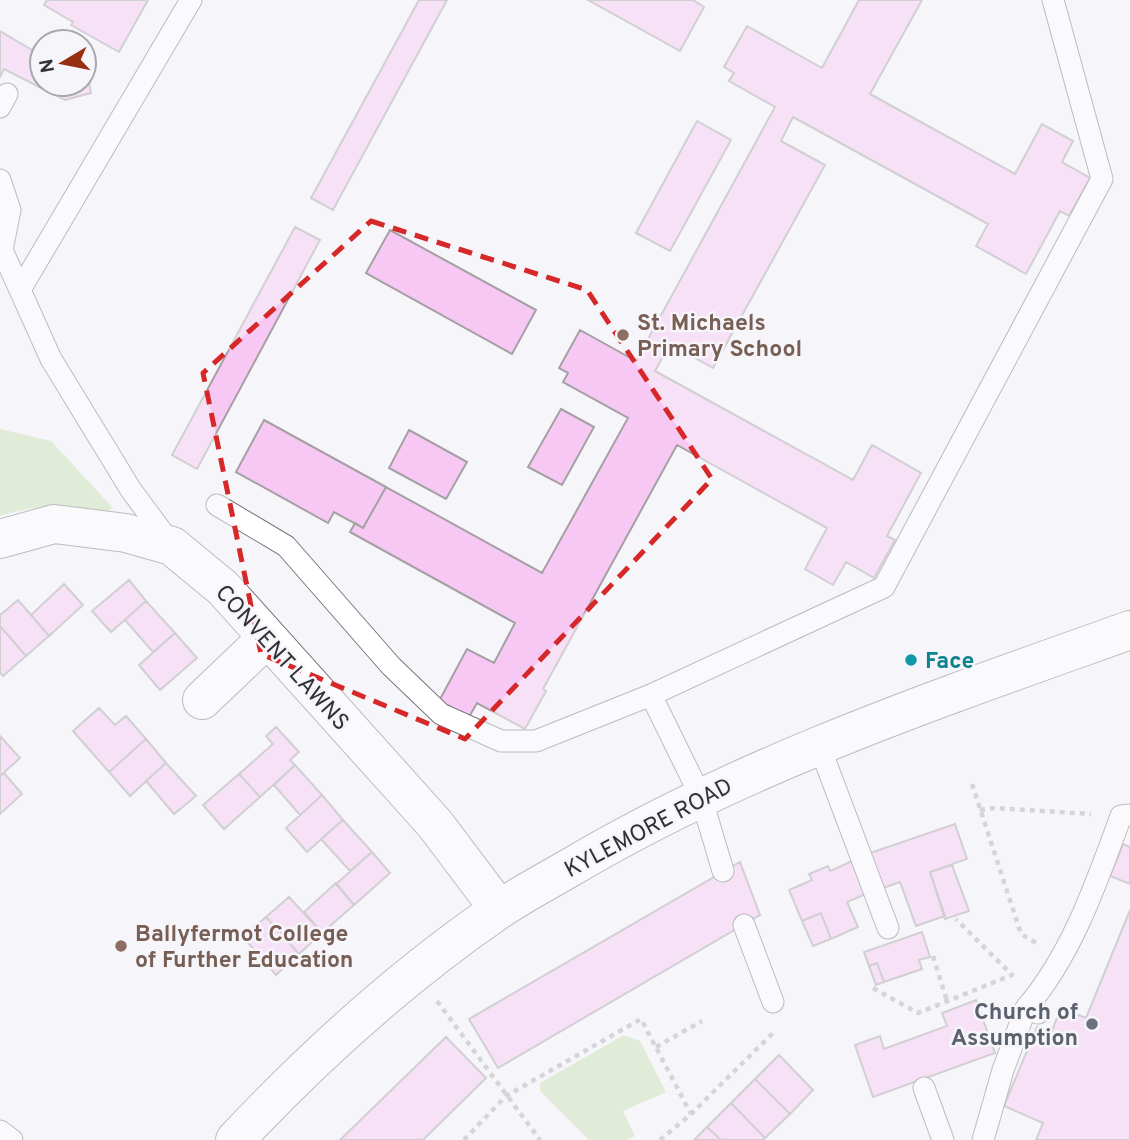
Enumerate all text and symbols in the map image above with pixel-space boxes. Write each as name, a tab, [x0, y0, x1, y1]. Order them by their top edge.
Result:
north arrow	[28, 28, 98, 98]
text: N	[35, 57, 61, 74]
place label: St. Michaels Primary School	[637, 310, 802, 365]
marker: St. Michaels Primary School	[615, 327, 631, 343]
street label: CONVENT LAWNS	[208, 580, 354, 738]
place label: Face	[925, 648, 974, 677]
marker: Face	[903, 652, 919, 668]
street label: KYLEMORE ROAD	[560, 773, 738, 886]
place label: Ballyfermot College of Further Education	[135, 921, 353, 976]
marker: Ballyfermot College of Further Education	[113, 938, 129, 954]
place label: Church of Assumption	[951, 999, 1078, 1054]
marker: Church of Assumption	[1084, 1016, 1100, 1032]

